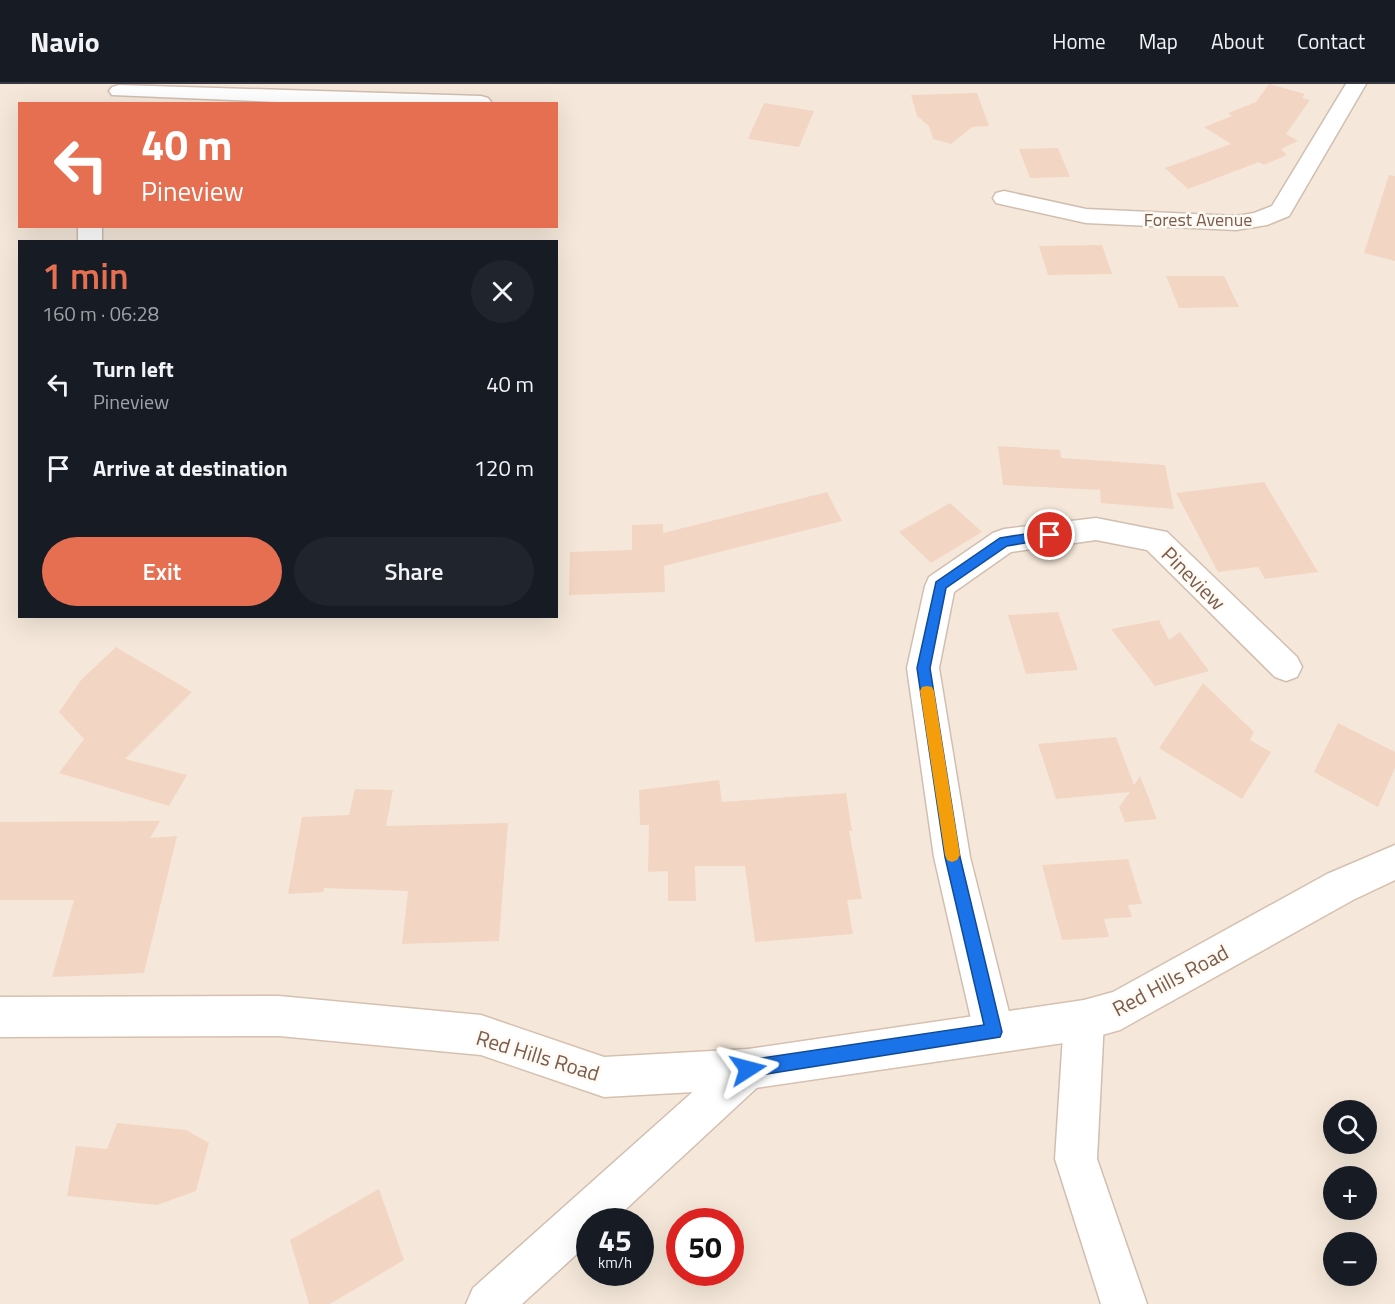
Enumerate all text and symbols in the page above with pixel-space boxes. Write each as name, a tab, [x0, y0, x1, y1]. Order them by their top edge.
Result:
text: Navio	[30, 20, 100, 63]
text: Home	[1052, 25, 1106, 57]
text: Map	[1139, 25, 1178, 57]
text: About	[1211, 25, 1264, 57]
text: Contact	[1297, 25, 1365, 57]
text: 40 m	[141, 112, 233, 176]
icon: left	[42, 126, 120, 204]
text: Pineview	[141, 170, 244, 211]
street label: Forest Avenue	[1144, 206, 1252, 233]
text: 1 min	[42, 248, 129, 303]
button: close	[471, 260, 534, 323]
text: 160 m · 06:28	[42, 298, 159, 329]
text: Turn left	[93, 352, 174, 386]
text: 40 m	[486, 367, 534, 401]
icon: left	[42, 368, 75, 401]
text: Pineview	[93, 386, 169, 417]
text: Arrive at destination	[93, 451, 288, 485]
text: 120 m	[474, 451, 534, 485]
icon: arrive	[42, 452, 75, 485]
pin	[1024, 509, 1075, 560]
icon: arrive	[1033, 518, 1066, 551]
button: Exit	[42, 537, 282, 606]
button: Share	[294, 537, 534, 606]
street label: Pineview	[1154, 538, 1234, 618]
street label: Red Hills Road	[1106, 936, 1234, 1024]
street label: Red Hills Road	[472, 1021, 604, 1089]
position arrow	[716, 1037, 780, 1101]
map controls	[1323, 1100, 1377, 1286]
button: search	[1323, 1100, 1377, 1154]
button: +	[1323, 1166, 1377, 1220]
speed limit sign: 50	[666, 1208, 744, 1286]
text: 45	[598, 1217, 632, 1263]
button: −	[1323, 1232, 1377, 1286]
text: km/h	[598, 1251, 632, 1274]

